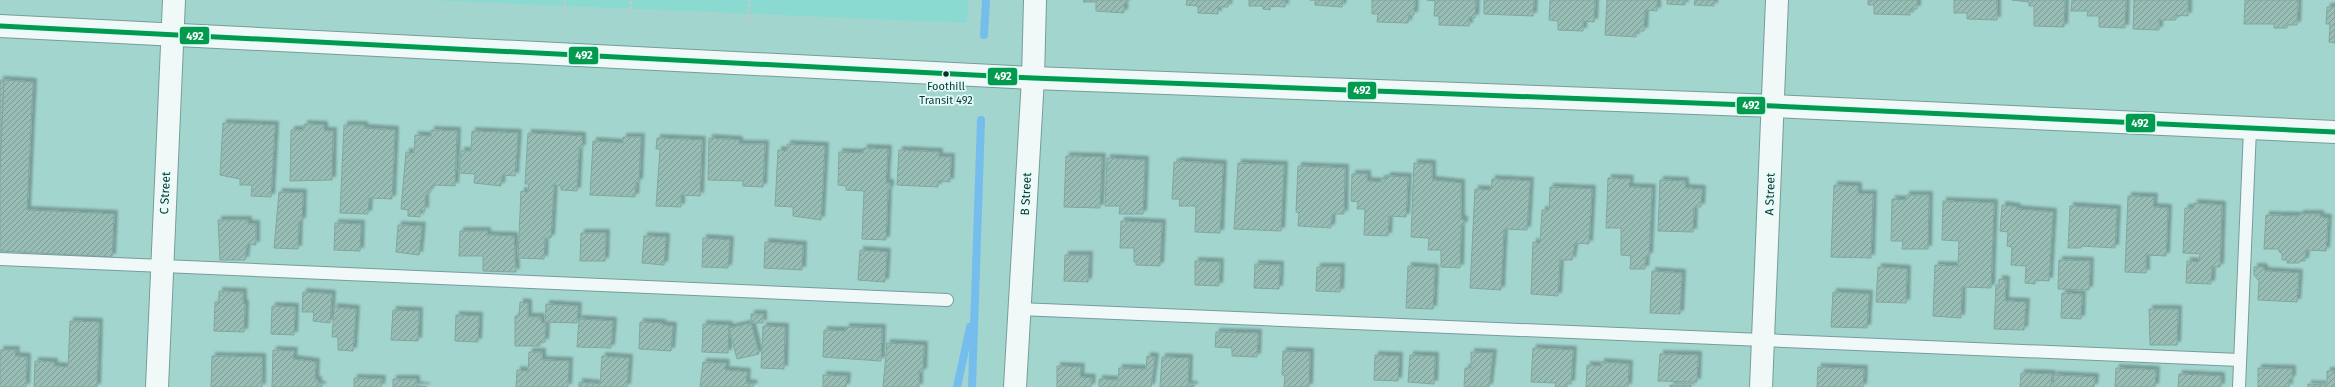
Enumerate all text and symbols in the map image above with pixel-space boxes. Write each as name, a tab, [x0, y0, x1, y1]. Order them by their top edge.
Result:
line badge: 492	[179, 26, 210, 45]
text: 492	[186, 30, 204, 43]
line badge: 492	[568, 46, 599, 65]
text: 492	[575, 49, 593, 62]
line badge: 492	[987, 67, 1018, 86]
marker: Foothill Transit 492	[941, 69, 951, 79]
text: 492	[994, 70, 1012, 83]
place label: Foothill Transit 492	[919, 80, 973, 107]
line badge: 492	[1347, 81, 1377, 100]
text: 492	[1353, 84, 1371, 97]
line badge: 492	[1736, 96, 1766, 115]
text: 492	[1742, 99, 1760, 112]
line badge: 492	[2125, 113, 2156, 133]
text: 492	[2131, 117, 2149, 130]
street label: C Street	[157, 171, 173, 215]
street label: B Street	[1018, 171, 1034, 216]
street label: A Street	[1762, 172, 1778, 216]

